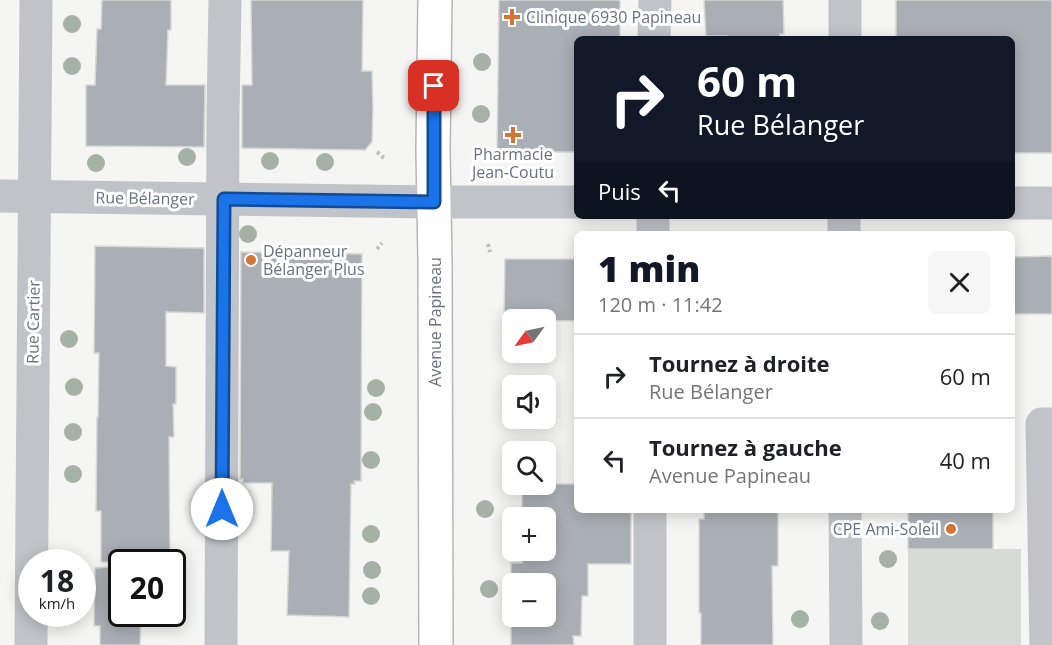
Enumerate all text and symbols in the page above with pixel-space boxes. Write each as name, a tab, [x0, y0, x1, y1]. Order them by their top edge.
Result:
place label: Clinique 6930 Papineau	[526, 6, 701, 28]
marker: Clinique 6930 Papineau	[503, 8, 521, 26]
text: 60 m	[697, 52, 797, 109]
pin	[408, 60, 459, 111]
icon: right	[598, 60, 676, 138]
icon: arrive	[417, 69, 450, 102]
text: Rue Bélanger	[697, 106, 864, 143]
marker: Pharmacie Jean-Coutu	[506, 128, 520, 142]
place label: Pharmacie Jean-Coutu	[470, 143, 554, 183]
icon: left	[653, 174, 686, 207]
text: Puis	[598, 176, 641, 206]
street label: Rue Bélanger	[95, 186, 195, 210]
place label: Dépanneur Bélanger Plus	[263, 240, 365, 280]
text: 1 min	[598, 244, 700, 293]
button: close	[928, 251, 991, 314]
marker: Dépanneur Bélanger Plus	[244, 253, 258, 267]
street label: Avenue Papineau	[424, 257, 446, 387]
street label: Rue Cartier	[21, 280, 45, 364]
text: 120 m · 11:42	[598, 291, 723, 318]
north arrow	[502, 309, 556, 363]
map controls	[502, 309, 556, 627]
text: Tournez à droite	[649, 348, 830, 378]
icon: right	[598, 360, 631, 393]
text: 60 m	[940, 361, 991, 391]
button: sound	[502, 375, 556, 429]
text: Rue Bélanger	[649, 378, 773, 405]
text: Tournez à gauche	[649, 432, 842, 462]
button: search	[502, 441, 556, 495]
icon: left	[598, 444, 631, 477]
text: 40 m	[940, 445, 991, 475]
text: Avenue Papineau	[649, 462, 811, 489]
position arrow	[190, 477, 254, 541]
button: +	[502, 507, 556, 561]
place label: CPE Ami-Soleil	[833, 518, 939, 540]
marker: CPE Ami-Soleil	[944, 522, 958, 536]
speed limit sign: 20	[108, 549, 186, 627]
text: 18	[40, 560, 74, 601]
button: −	[502, 573, 556, 627]
text: km/h	[39, 593, 75, 613]

